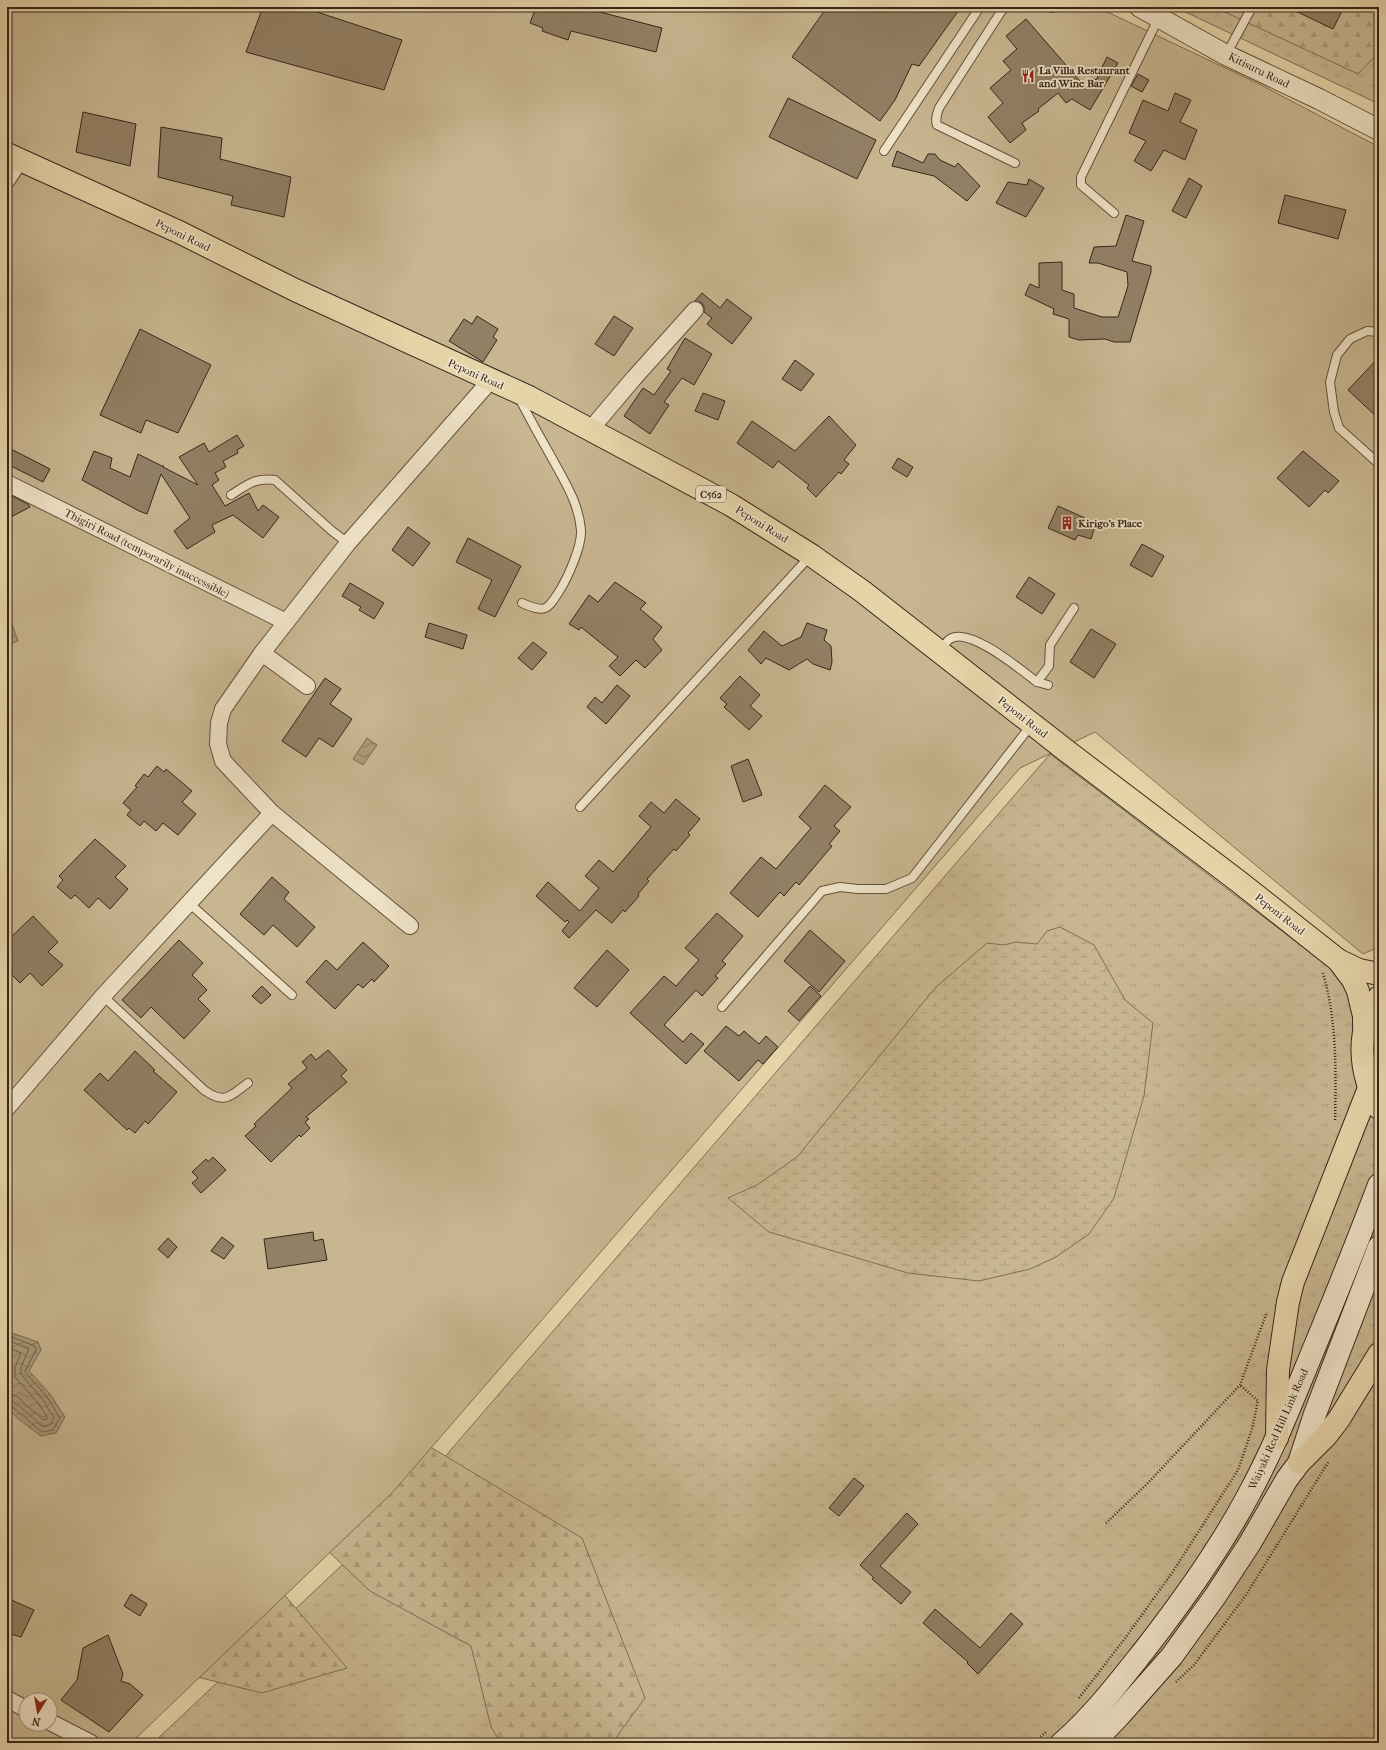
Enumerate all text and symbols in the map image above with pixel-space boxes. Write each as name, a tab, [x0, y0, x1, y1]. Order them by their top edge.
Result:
street label: Kitisuru Road	[1226, 50, 1292, 91]
place label: La Villa Restaurant and Wine Bar	[1039, 64, 1131, 90]
restaurant icon: La Villa Restaurant and Wine Bar	[1020, 68, 1036, 84]
street label: Peponi Road	[153, 217, 213, 255]
street label: Peponi Road	[446, 356, 507, 393]
road number: C562	[696, 486, 726, 502]
street label: Peponi Road	[733, 503, 791, 546]
street label: Thigiri Road (temporarily inaccessible)	[62, 506, 231, 601]
building icon: Kirigo's Place	[1059, 515, 1075, 531]
place label: Kirigo's Place	[1078, 517, 1143, 530]
street label: Peponi Road	[995, 694, 1051, 742]
street label: Peponi Road	[1252, 891, 1308, 939]
street label: Waiyaki Red Hill Link Road	[1245, 1366, 1311, 1493]
north arrow	[18, 1692, 58, 1732]
text: N	[30, 1714, 42, 1729]

